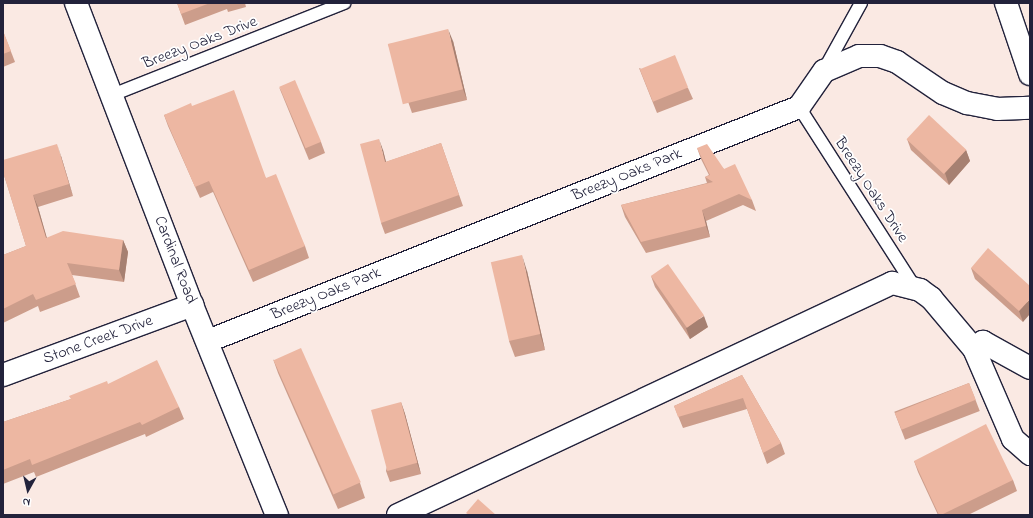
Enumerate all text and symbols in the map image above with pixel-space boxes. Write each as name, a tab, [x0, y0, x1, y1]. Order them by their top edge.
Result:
street label: Breezy Oaks Drive	[140, 12, 260, 74]
street label: Breezy Oaks Drive	[830, 134, 912, 246]
street label: Breezy Oaks Park	[569, 144, 685, 206]
street label: Cardinal Road	[150, 213, 200, 307]
street label: Breezy Oaks Park	[268, 263, 384, 325]
street label: Stone Creek Drive	[40, 311, 156, 369]
north arrow	[8, 470, 48, 510]
text: N	[22, 493, 31, 510]

